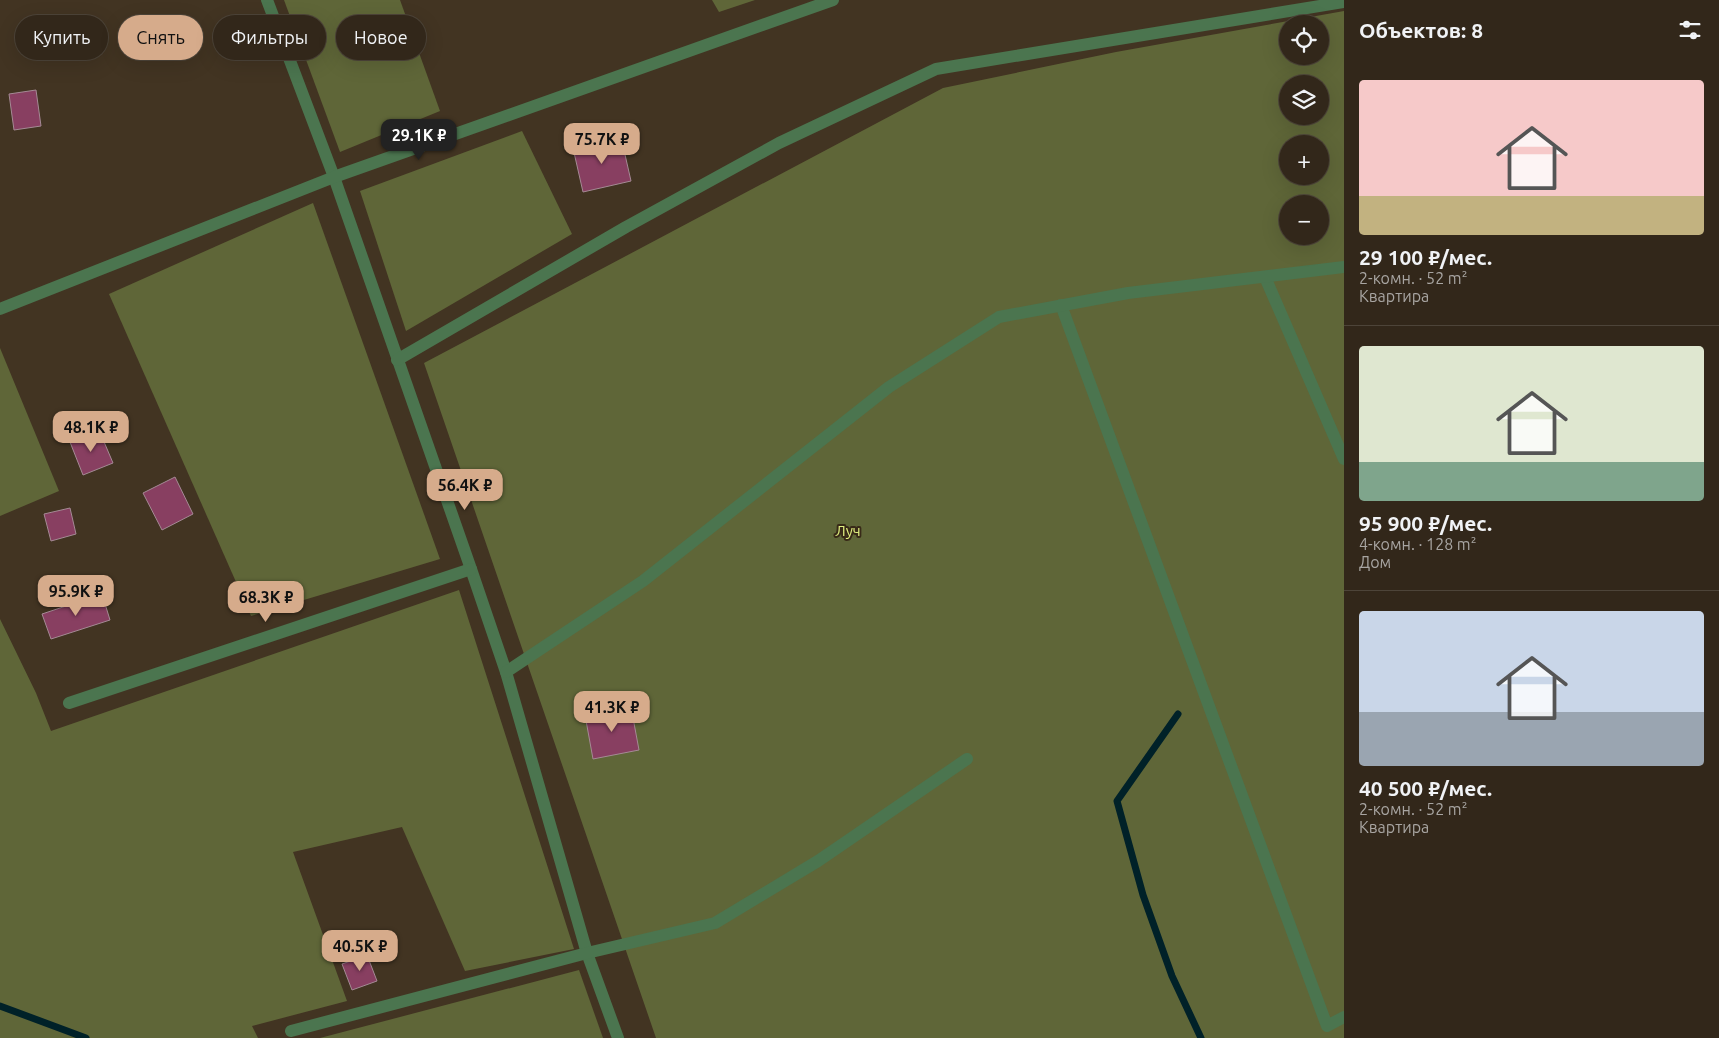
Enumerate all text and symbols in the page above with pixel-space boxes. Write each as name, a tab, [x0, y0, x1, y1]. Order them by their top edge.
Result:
chip: Купить	[15, 15, 108, 60]
chip: Снять	[118, 15, 203, 60]
chip: Фильтры	[213, 15, 326, 60]
chip: Новое	[336, 15, 426, 60]
map controls	[1279, 15, 1329, 245]
button: locate	[1279, 15, 1329, 65]
icon: filters	[1676, 16, 1704, 44]
text: Объектов: 8	[1359, 18, 1483, 42]
button: layers	[1279, 75, 1329, 125]
icon: home	[1487, 113, 1577, 203]
pin: 29.1K ₽	[373, 119, 465, 161]
pin: 75.7K ₽	[556, 122, 648, 165]
text: 29.1K ₽	[392, 126, 446, 144]
text: 75.7K ₽	[575, 130, 629, 148]
button: +	[1279, 135, 1329, 185]
button: −	[1279, 195, 1329, 245]
text: 29 100 ₽/мес.	[1359, 245, 1492, 269]
text: 2-комн. · 52 m²	[1359, 269, 1467, 287]
text: Квартира	[1359, 287, 1429, 305]
icon: home	[1487, 378, 1577, 468]
pin: 48.1K ₽	[45, 410, 137, 453]
text: 48.1K ₽	[64, 418, 118, 436]
pin: 56.4K ₽	[419, 468, 511, 511]
text: 56.4K ₽	[438, 476, 492, 494]
text: 95 900 ₽/мес.	[1359, 511, 1492, 535]
park label: Луч	[835, 522, 861, 539]
text: 4-комн. · 128 m²	[1359, 535, 1476, 553]
text: Дом	[1359, 553, 1391, 571]
pin: 95.9K ₽	[30, 574, 122, 617]
pin: 68.3K ₽	[220, 580, 312, 623]
text: 95.9K ₽	[49, 582, 103, 600]
text: 68.3K ₽	[239, 588, 293, 606]
icon: home	[1487, 643, 1577, 733]
pin: 41.3K ₽	[566, 690, 658, 733]
text: 41.3K ₽	[585, 698, 639, 716]
text: 40 500 ₽/мес.	[1359, 776, 1492, 800]
text: 2-комн. · 52 m²	[1359, 800, 1467, 818]
text: Квартира	[1359, 818, 1429, 836]
pin: 40.5K ₽	[314, 930, 406, 972]
text: 40.5K ₽	[333, 937, 387, 955]

